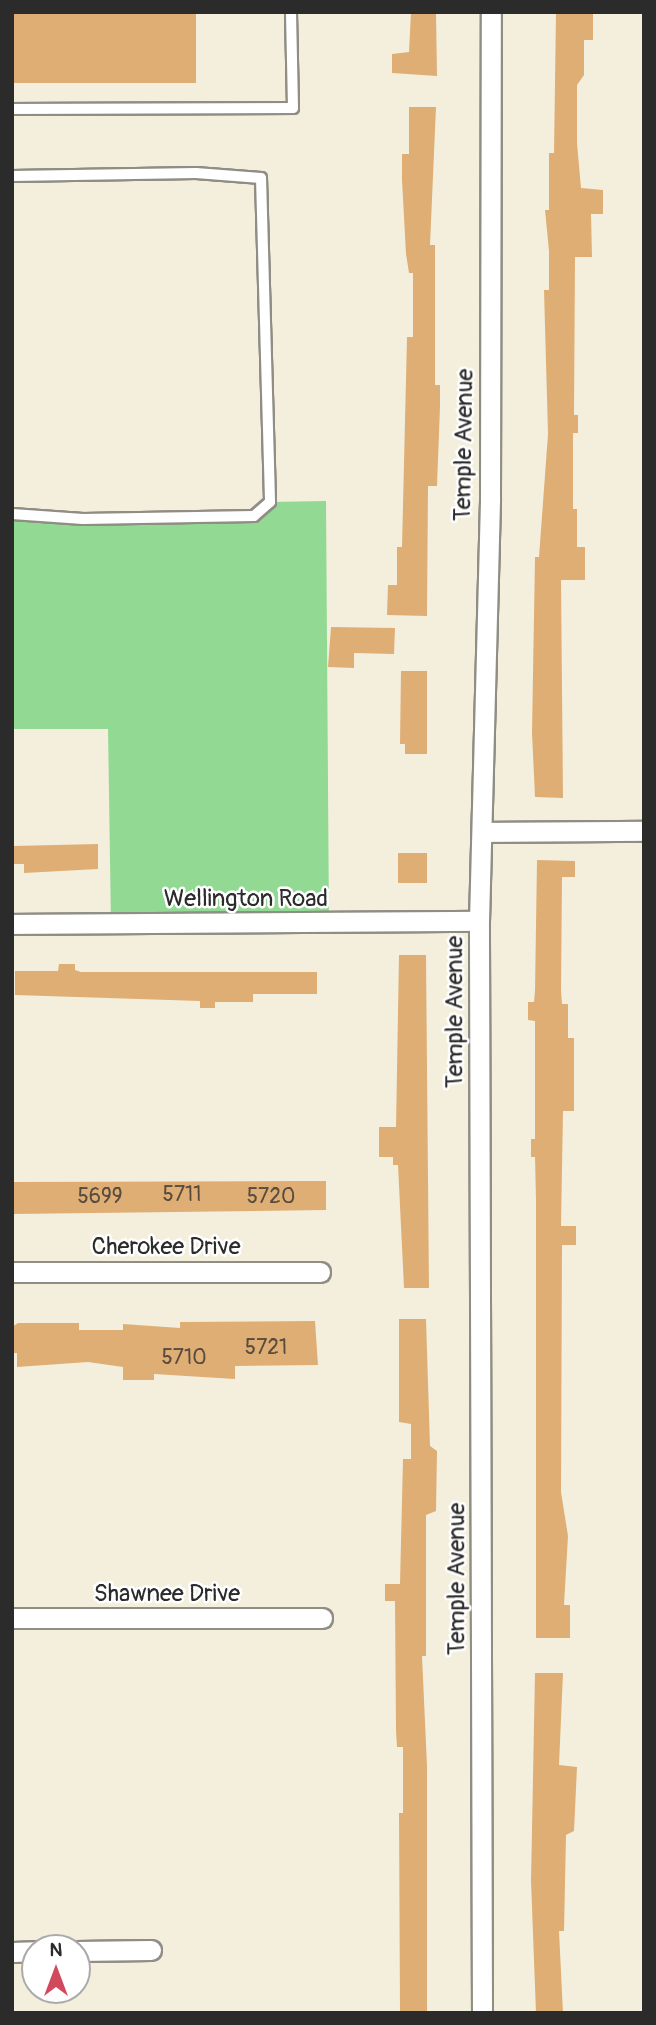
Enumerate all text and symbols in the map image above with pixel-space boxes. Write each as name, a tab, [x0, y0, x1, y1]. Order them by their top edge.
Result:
street label: Temple Avenue	[448, 368, 480, 522]
street label: Wellington Road	[164, 885, 328, 913]
street label: Temple Avenue	[441, 936, 469, 1088]
house number: 5711	[163, 1182, 201, 1208]
house number: 5699	[77, 1184, 123, 1210]
house number: 5720	[247, 1184, 295, 1210]
street label: Cherokee Drive	[92, 1233, 240, 1261]
house number: 5721	[245, 1335, 287, 1361]
house number: 5710	[161, 1345, 207, 1371]
street label: Temple Avenue	[443, 1503, 471, 1655]
street label: Shawnee Drive	[94, 1580, 240, 1608]
north arrow	[21, 1934, 91, 2004]
text: N	[50, 1938, 62, 1962]

